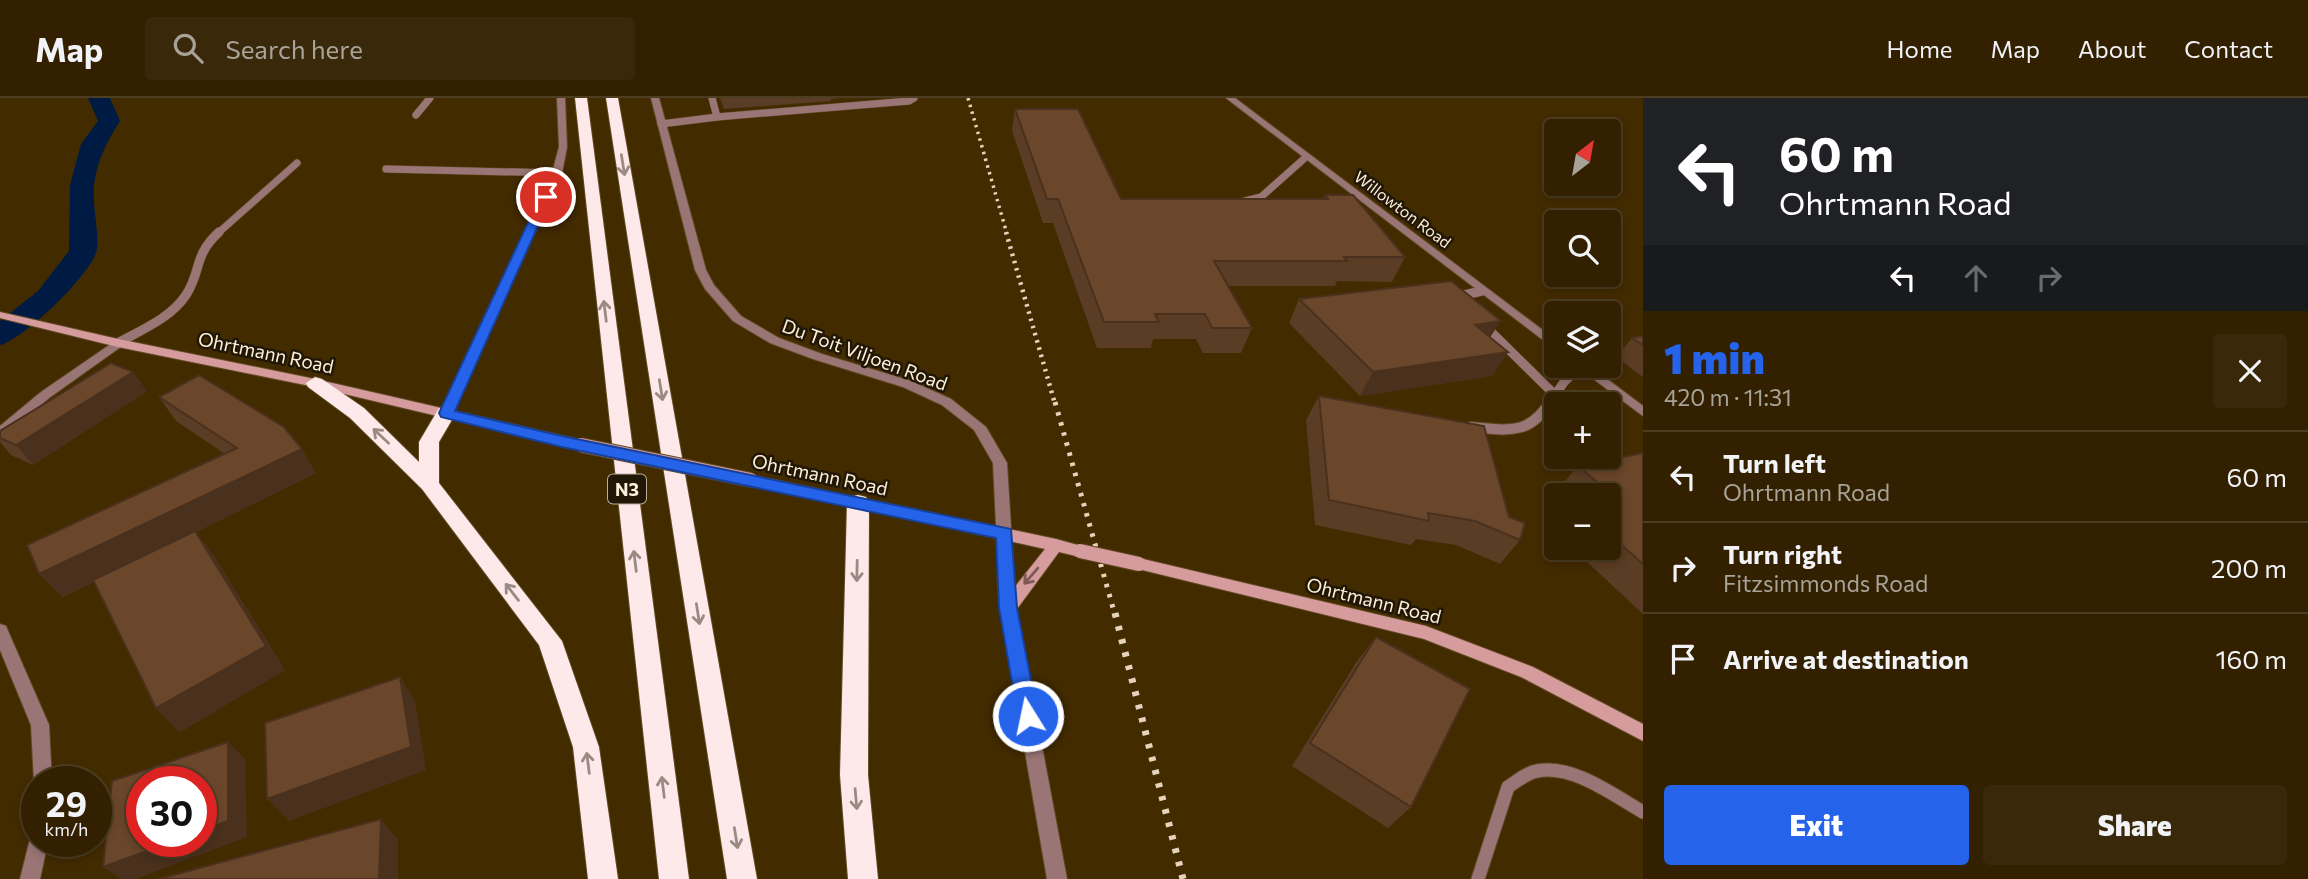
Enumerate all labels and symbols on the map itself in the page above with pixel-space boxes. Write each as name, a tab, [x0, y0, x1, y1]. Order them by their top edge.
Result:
north arrow	[1544, 119, 1620, 196]
one-way arrow	[617, 153, 630, 176]
street label: Willowton Road	[1351, 166, 1455, 252]
pin	[516, 167, 576, 227]
one-way arrow	[599, 300, 612, 323]
street label: Du Toit Viljoen Road	[779, 313, 951, 395]
street label: Ohrtmann Road	[196, 326, 336, 378]
one-way arrow	[655, 378, 668, 401]
one-way arrow	[373, 427, 390, 444]
street label: Ohrtmann Road	[750, 448, 890, 500]
road number: N3	[608, 474, 646, 503]
one-way arrow	[629, 550, 642, 573]
one-way arrow	[850, 560, 864, 583]
one-way arrow	[1023, 567, 1040, 584]
street label: Ohrtmann Road	[1304, 572, 1444, 628]
one-way arrow	[505, 583, 520, 602]
one-way arrow	[692, 602, 705, 625]
position arrow	[991, 679, 1065, 753]
one-way arrow	[581, 752, 594, 775]
speed limit sign: 30	[126, 766, 217, 857]
one-way arrow	[656, 776, 669, 799]
one-way arrow	[850, 787, 863, 810]
one-way arrow	[730, 827, 743, 849]

